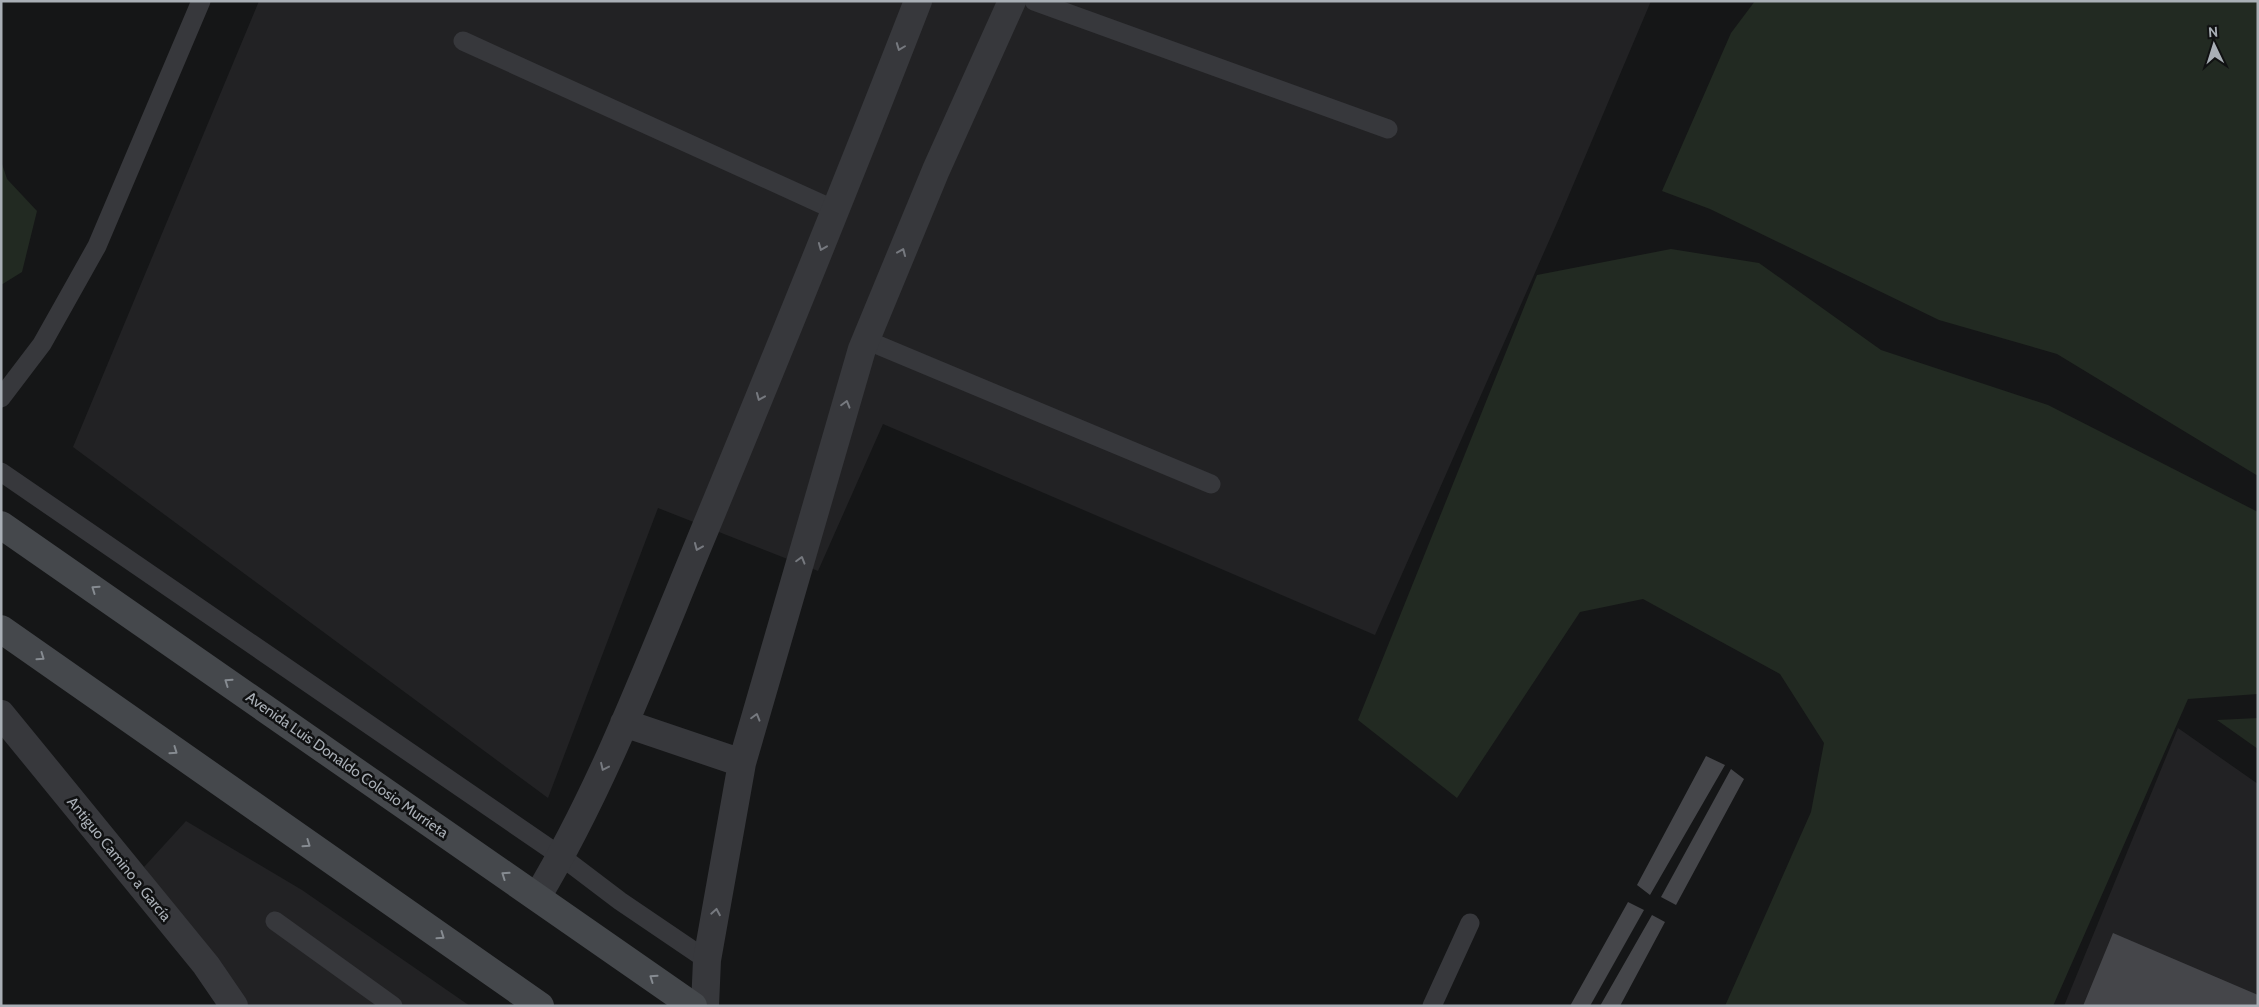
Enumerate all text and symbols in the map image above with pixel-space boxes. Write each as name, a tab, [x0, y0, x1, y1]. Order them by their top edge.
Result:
north arrow	[2189, 20, 2239, 70]
text: N	[2208, 23, 2219, 41]
one-way arrow	[896, 42, 907, 51]
one-way arrow	[818, 242, 829, 251]
one-way arrow	[896, 248, 906, 257]
one-way arrow	[756, 392, 766, 401]
one-way arrow	[840, 401, 850, 409]
one-way arrow	[693, 542, 704, 551]
one-way arrow	[795, 557, 805, 565]
one-way arrow	[91, 586, 101, 595]
one-way arrow	[35, 651, 45, 660]
one-way arrow	[224, 679, 234, 688]
street label: Avenida Luis Donaldo Colosio Murrieta	[242, 688, 452, 842]
one-way arrow	[750, 713, 760, 721]
one-way arrow	[168, 745, 178, 754]
one-way arrow	[599, 762, 610, 771]
street label: Antiguo Camino a García	[63, 793, 175, 926]
one-way arrow	[302, 838, 311, 847]
one-way arrow	[501, 872, 511, 881]
one-way arrow	[710, 908, 720, 917]
one-way arrow	[435, 930, 445, 939]
one-way arrow	[649, 975, 659, 984]

